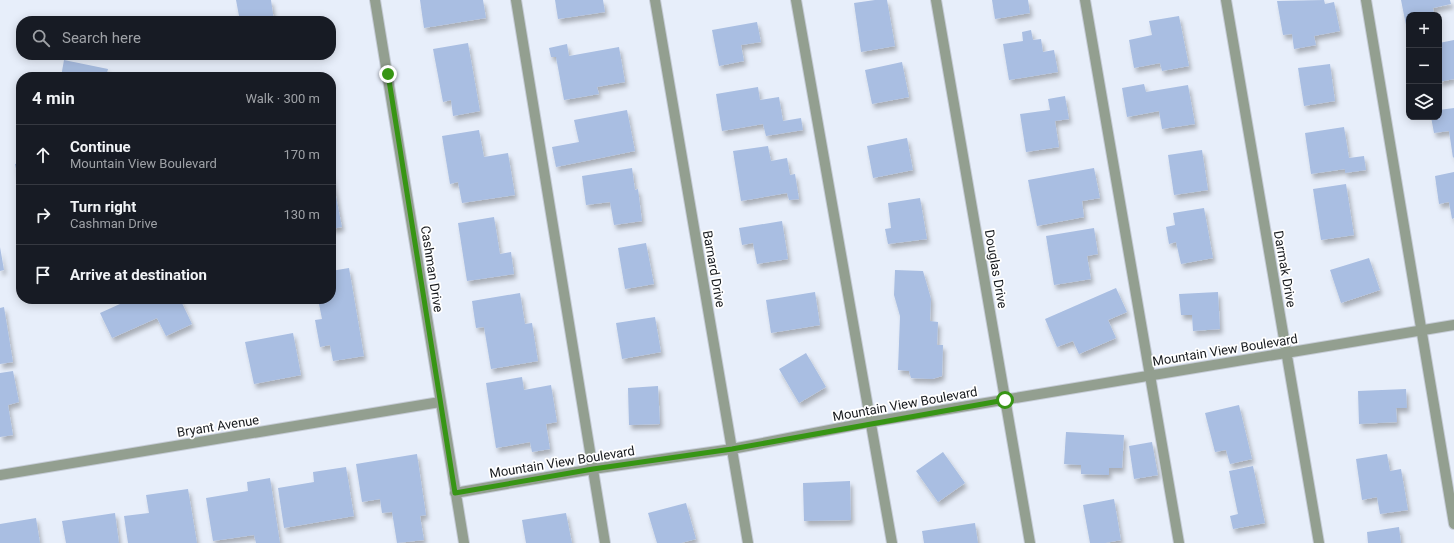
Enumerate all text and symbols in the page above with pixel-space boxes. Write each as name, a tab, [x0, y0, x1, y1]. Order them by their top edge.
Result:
map controls	[1406, 12, 1442, 120]
button: +	[1406, 12, 1442, 48]
search box	[16, 16, 336, 60]
icon: search	[30, 27, 52, 49]
text: Search here	[62, 29, 141, 47]
button: −	[1406, 48, 1442, 84]
route end	[379, 65, 397, 83]
button: layers	[1406, 84, 1442, 120]
text: 4 min	[32, 88, 75, 108]
text: Walk · 300 m	[245, 91, 320, 106]
text: Continue	[70, 138, 131, 156]
icon: ahead	[32, 144, 54, 166]
text: 170 m	[283, 147, 320, 162]
text: Mountain View Boulevard	[70, 156, 217, 171]
text: Turn right	[70, 198, 136, 216]
icon: right	[32, 204, 54, 226]
text: 130 m	[283, 207, 320, 222]
text: Cashman Drive	[70, 216, 157, 231]
street label: Cashman Drive	[418, 225, 446, 313]
street label: Douglas Drive	[982, 228, 1010, 310]
street label: Barnard Drive	[700, 229, 728, 309]
street label: Darmak Drive	[1271, 230, 1299, 309]
icon: arrive	[32, 264, 54, 286]
text: Arrive at destination	[70, 266, 207, 284]
street label: Mountain View Boulevard	[1151, 331, 1299, 369]
street label: Mountain View Boulevard	[831, 384, 979, 424]
route start	[996, 391, 1014, 409]
street label: Bryant Avenue	[176, 412, 260, 440]
street label: Mountain View Boulevard	[488, 443, 636, 481]

